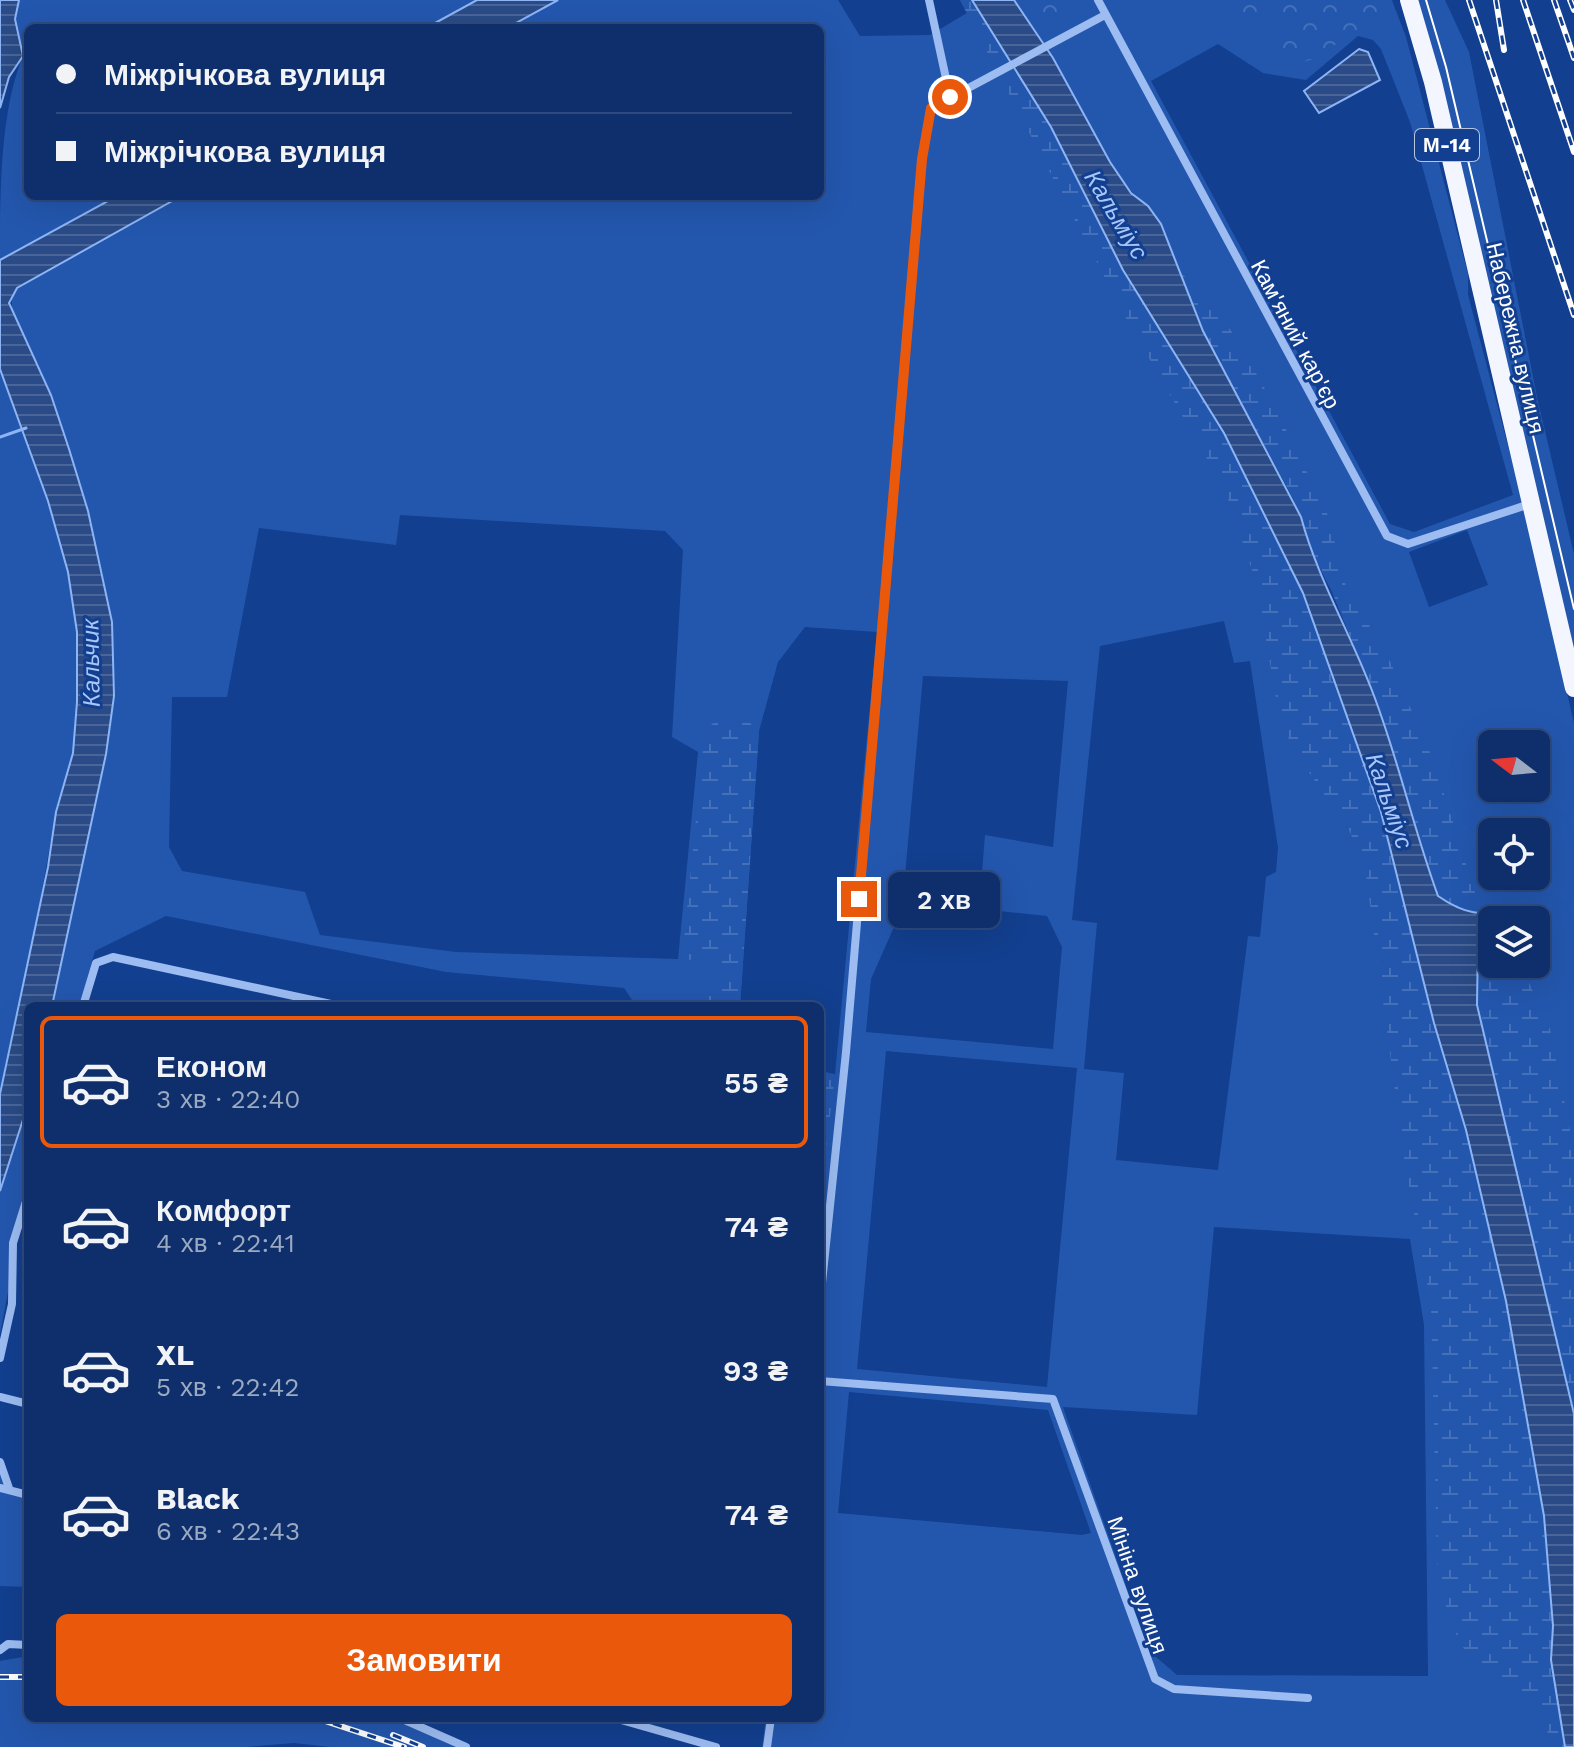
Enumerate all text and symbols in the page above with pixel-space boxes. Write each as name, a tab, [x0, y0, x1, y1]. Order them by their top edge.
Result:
text: Міжрічкова вулиця	[104, 57, 386, 92]
route start	[932, 79, 968, 115]
road number: М-14	[1415, 129, 1479, 161]
text: Міжрічкова вулиця	[104, 134, 386, 169]
water label: Кальміус	[1078, 165, 1154, 265]
street label: Набережна вулиця	[1481, 240, 1550, 436]
street label: Кам'яний кар'єр	[1246, 256, 1345, 413]
water label: Кальчик	[76, 617, 106, 707]
north arrow	[1478, 730, 1550, 802]
map controls	[1478, 730, 1550, 978]
water label: Кальміус	[1360, 750, 1418, 852]
button: locate	[1478, 818, 1550, 890]
callout: 2 хв	[887, 871, 999, 927]
route end	[841, 881, 877, 917]
text: 2 хв	[917, 885, 971, 915]
button: layers	[1478, 906, 1550, 978]
icon: car	[60, 1046, 132, 1118]
text: Економ	[156, 1049, 267, 1084]
text: 55 ₴	[724, 1065, 788, 1100]
text: 3 хв · 22:40	[156, 1084, 301, 1114]
icon: car	[60, 1190, 132, 1262]
text: Комфорт	[156, 1193, 291, 1228]
text: 74 ₴	[724, 1209, 788, 1244]
text: 4 хв · 22:41	[156, 1228, 295, 1258]
icon: car	[60, 1334, 132, 1406]
text: XL	[156, 1337, 194, 1372]
text: 93 ₴	[723, 1353, 788, 1388]
text: 5 хв · 22:42	[156, 1372, 299, 1402]
icon: car	[60, 1478, 132, 1550]
text: Black	[156, 1481, 240, 1516]
text: 74 ₴	[724, 1497, 788, 1532]
street label: Мініна вулиця	[1102, 1513, 1173, 1657]
text: 6 хв · 22:43	[156, 1516, 300, 1546]
button: Замовити	[56, 1614, 792, 1706]

